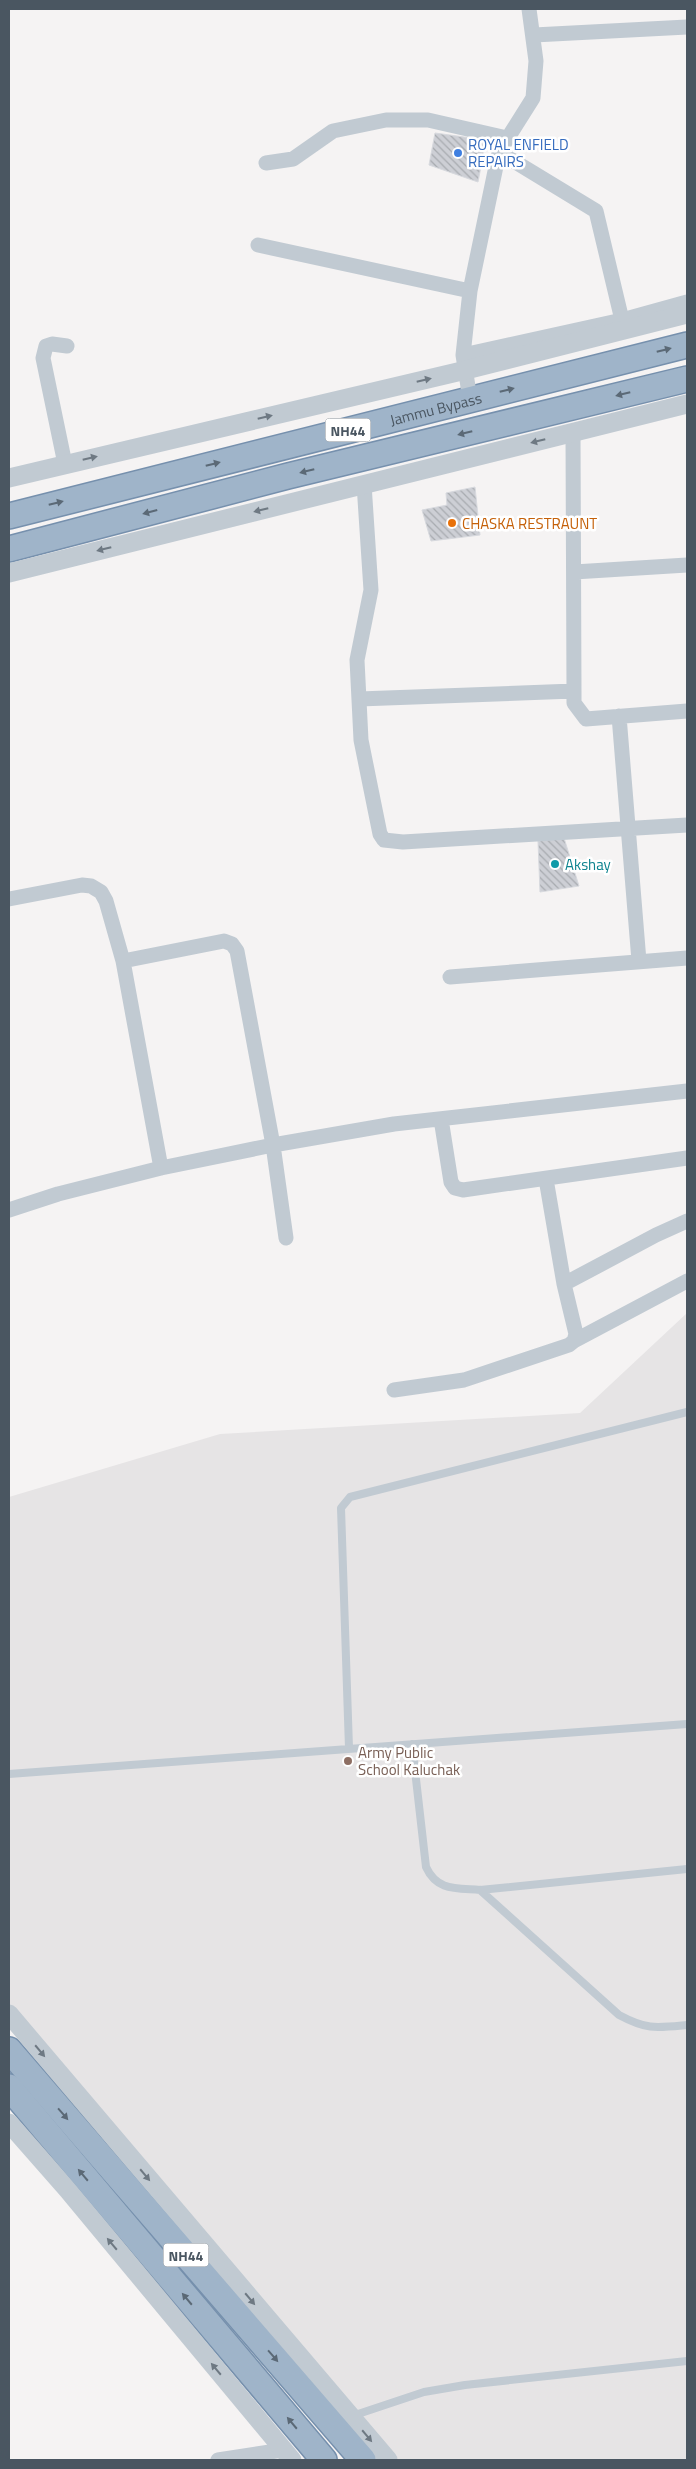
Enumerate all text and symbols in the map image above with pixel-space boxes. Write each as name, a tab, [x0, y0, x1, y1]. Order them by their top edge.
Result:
place label: ROYAL ENFIELD REPAIRS	[468, 133, 569, 173]
marker: ROYAL ENFIELD REPAIRS	[452, 147, 464, 159]
one-way arrow	[657, 346, 672, 354]
one-way arrow	[416, 376, 431, 384]
street label: Jammu Bypass	[387, 386, 484, 431]
one-way arrow	[499, 386, 514, 394]
one-way arrow	[615, 391, 630, 399]
one-way arrow	[258, 413, 273, 421]
road number: NH44	[326, 418, 370, 442]
one-way arrow	[457, 429, 472, 437]
one-way arrow	[531, 437, 546, 445]
one-way arrow	[83, 454, 98, 462]
one-way arrow	[206, 459, 221, 467]
one-way arrow	[300, 467, 315, 475]
one-way arrow	[48, 499, 63, 507]
one-way arrow	[254, 506, 269, 514]
one-way arrow	[142, 508, 157, 516]
place label: CHASKA RESTRAUNT	[462, 512, 597, 535]
marker: CHASKA RESTRAUNT	[446, 517, 458, 529]
one-way arrow	[96, 545, 111, 553]
place label: Akshay	[565, 853, 611, 876]
marker: Akshay	[549, 858, 561, 870]
place label: Army Public School Kaluchak	[358, 1741, 460, 1781]
marker: Army Public School Kaluchak	[342, 1755, 354, 1767]
one-way arrow	[35, 2044, 46, 2057]
one-way arrow	[58, 2107, 69, 2120]
one-way arrow	[77, 2168, 88, 2181]
one-way arrow	[140, 2168, 151, 2181]
one-way arrow	[107, 2237, 118, 2250]
road number: NH44	[164, 2244, 208, 2266]
one-way arrow	[245, 2292, 256, 2305]
one-way arrow	[182, 2293, 193, 2306]
one-way arrow	[267, 2349, 278, 2362]
one-way arrow	[210, 2363, 221, 2376]
one-way arrow	[286, 2418, 298, 2430]
one-way arrow	[362, 2429, 373, 2442]

